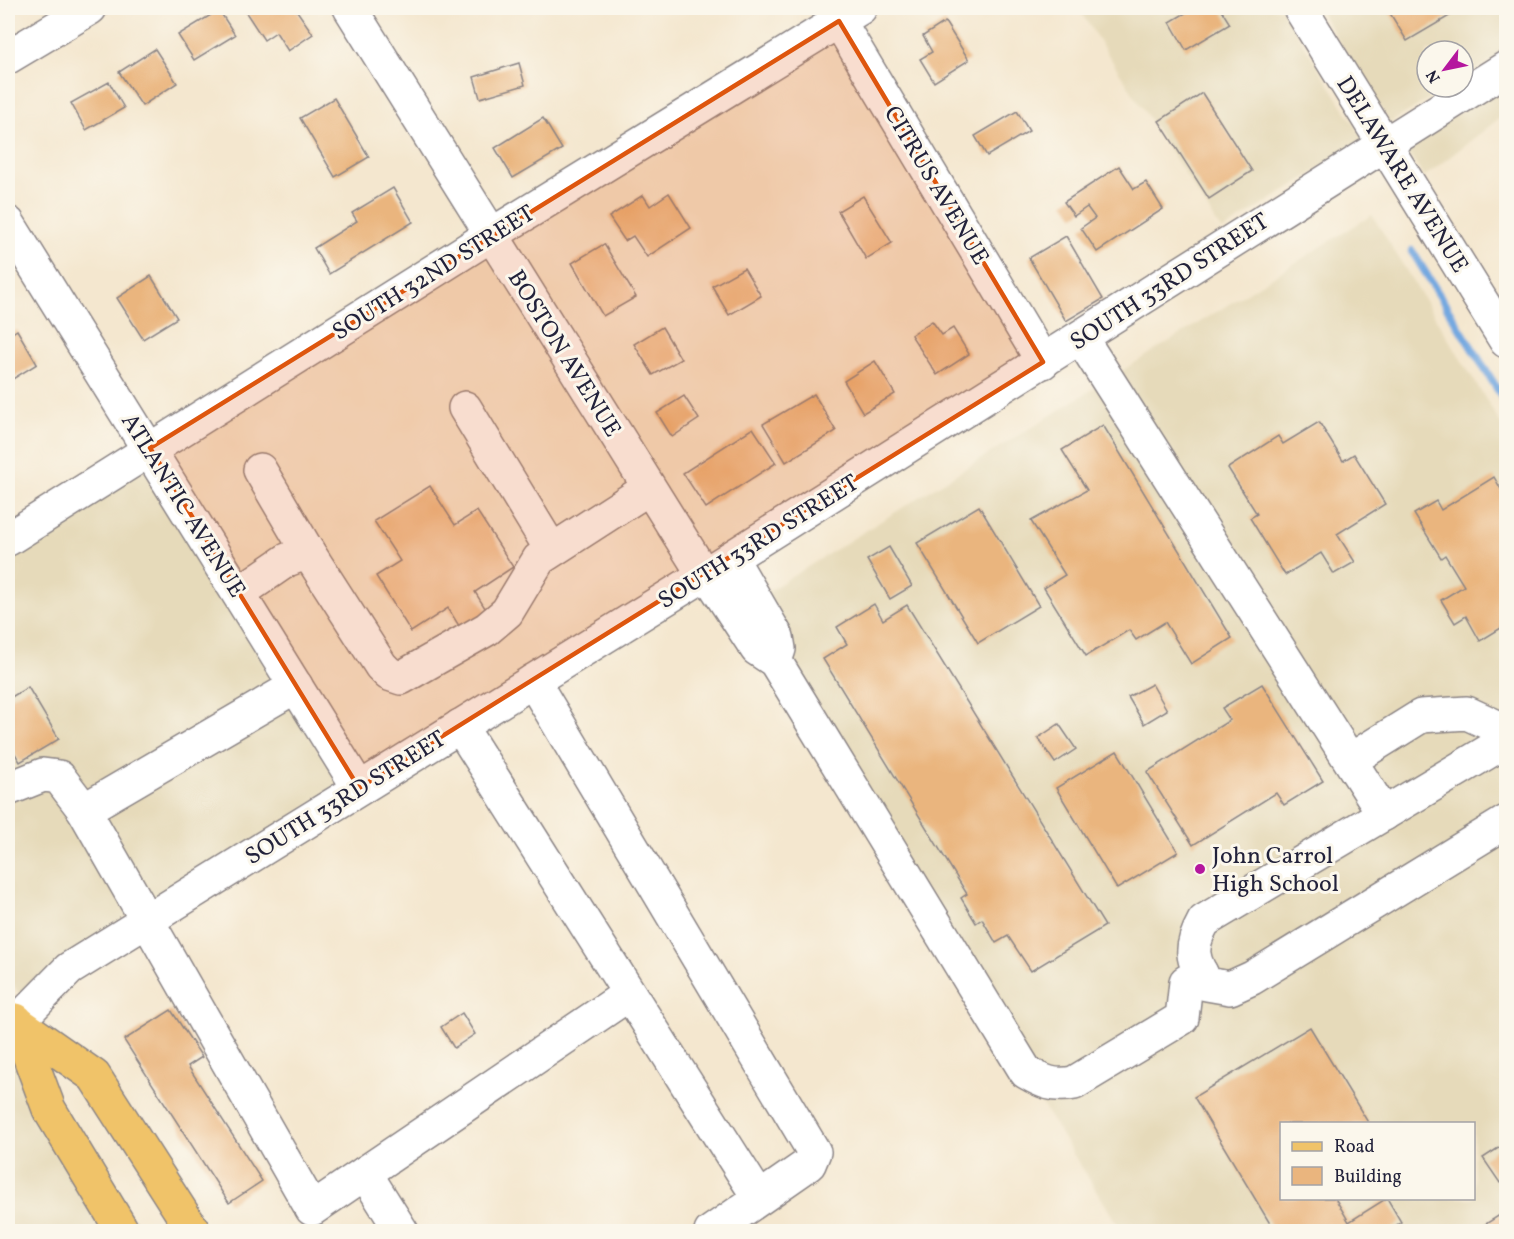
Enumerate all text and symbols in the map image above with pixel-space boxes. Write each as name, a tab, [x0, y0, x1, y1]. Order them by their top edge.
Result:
north arrow	[1415, 39, 1475, 99]
street label: DELAWARE AVENUE	[1331, 70, 1475, 278]
street label: CITRUS AVENUE	[874, 100, 996, 272]
street label: SOUTH 32ND STREET	[326, 198, 542, 350]
street label: SOUTH 33RD STREET	[1064, 206, 1276, 360]
street label: BOSTON AVENUE	[498, 264, 628, 444]
street label: ATLANTIC AVENUE	[112, 407, 253, 605]
street label: SOUTH 33RD STREET	[652, 467, 866, 618]
street label: SOUTH 33RD STREET	[239, 723, 453, 874]
place label: John Carrol High School	[1212, 840, 1339, 902]
marker: John Carrol High School	[1193, 862, 1207, 876]
legend	[1280, 1122, 1475, 1200]
text: Road	[1334, 1135, 1375, 1160]
text: Building	[1334, 1165, 1402, 1190]

